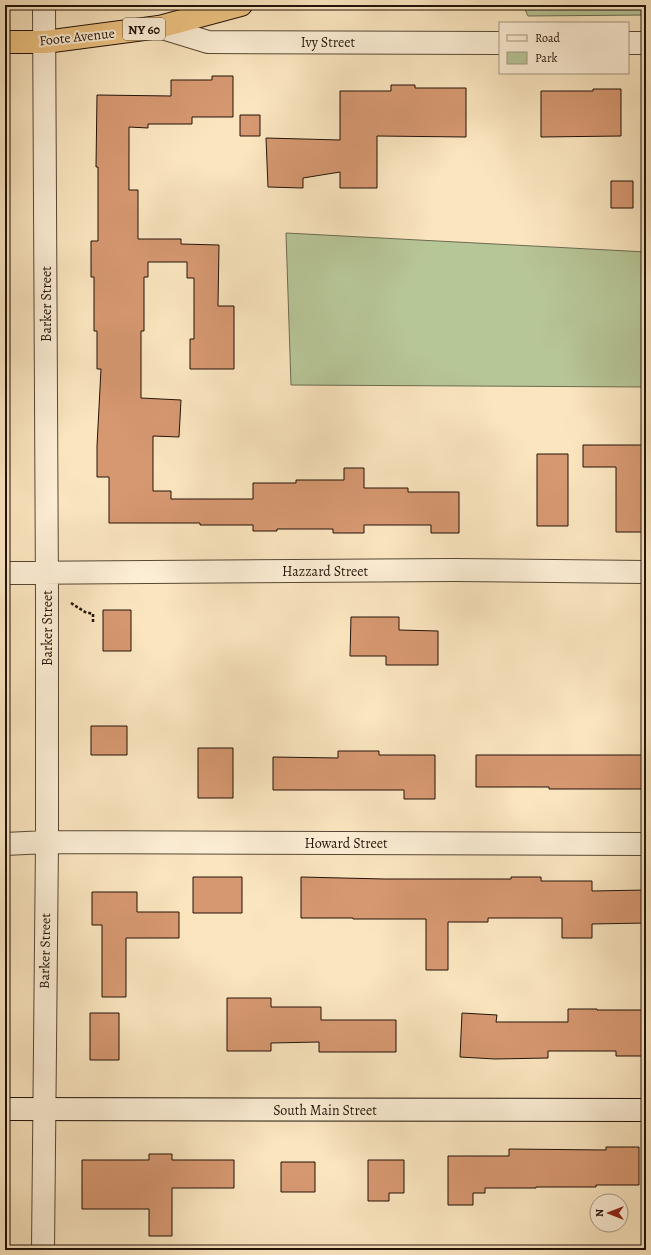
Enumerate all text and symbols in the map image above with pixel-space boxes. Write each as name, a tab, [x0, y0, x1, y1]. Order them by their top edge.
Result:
road number: NY 60	[123, 18, 165, 40]
legend	[499, 22, 629, 74]
street label: Foote Avenue	[38, 24, 116, 50]
text: Road	[535, 30, 561, 46]
street label: Ivy Street	[301, 33, 356, 52]
text: Park	[535, 50, 558, 66]
street label: Barker Street	[37, 266, 56, 342]
street label: Hazzard Street	[282, 562, 368, 581]
street label: Barker Street	[38, 590, 57, 666]
street label: Howard Street	[304, 834, 388, 853]
street label: Barker Street	[35, 913, 55, 989]
street label: South Main Street	[273, 1101, 377, 1120]
north arrow	[589, 1193, 629, 1233]
text: N	[592, 1209, 607, 1217]

